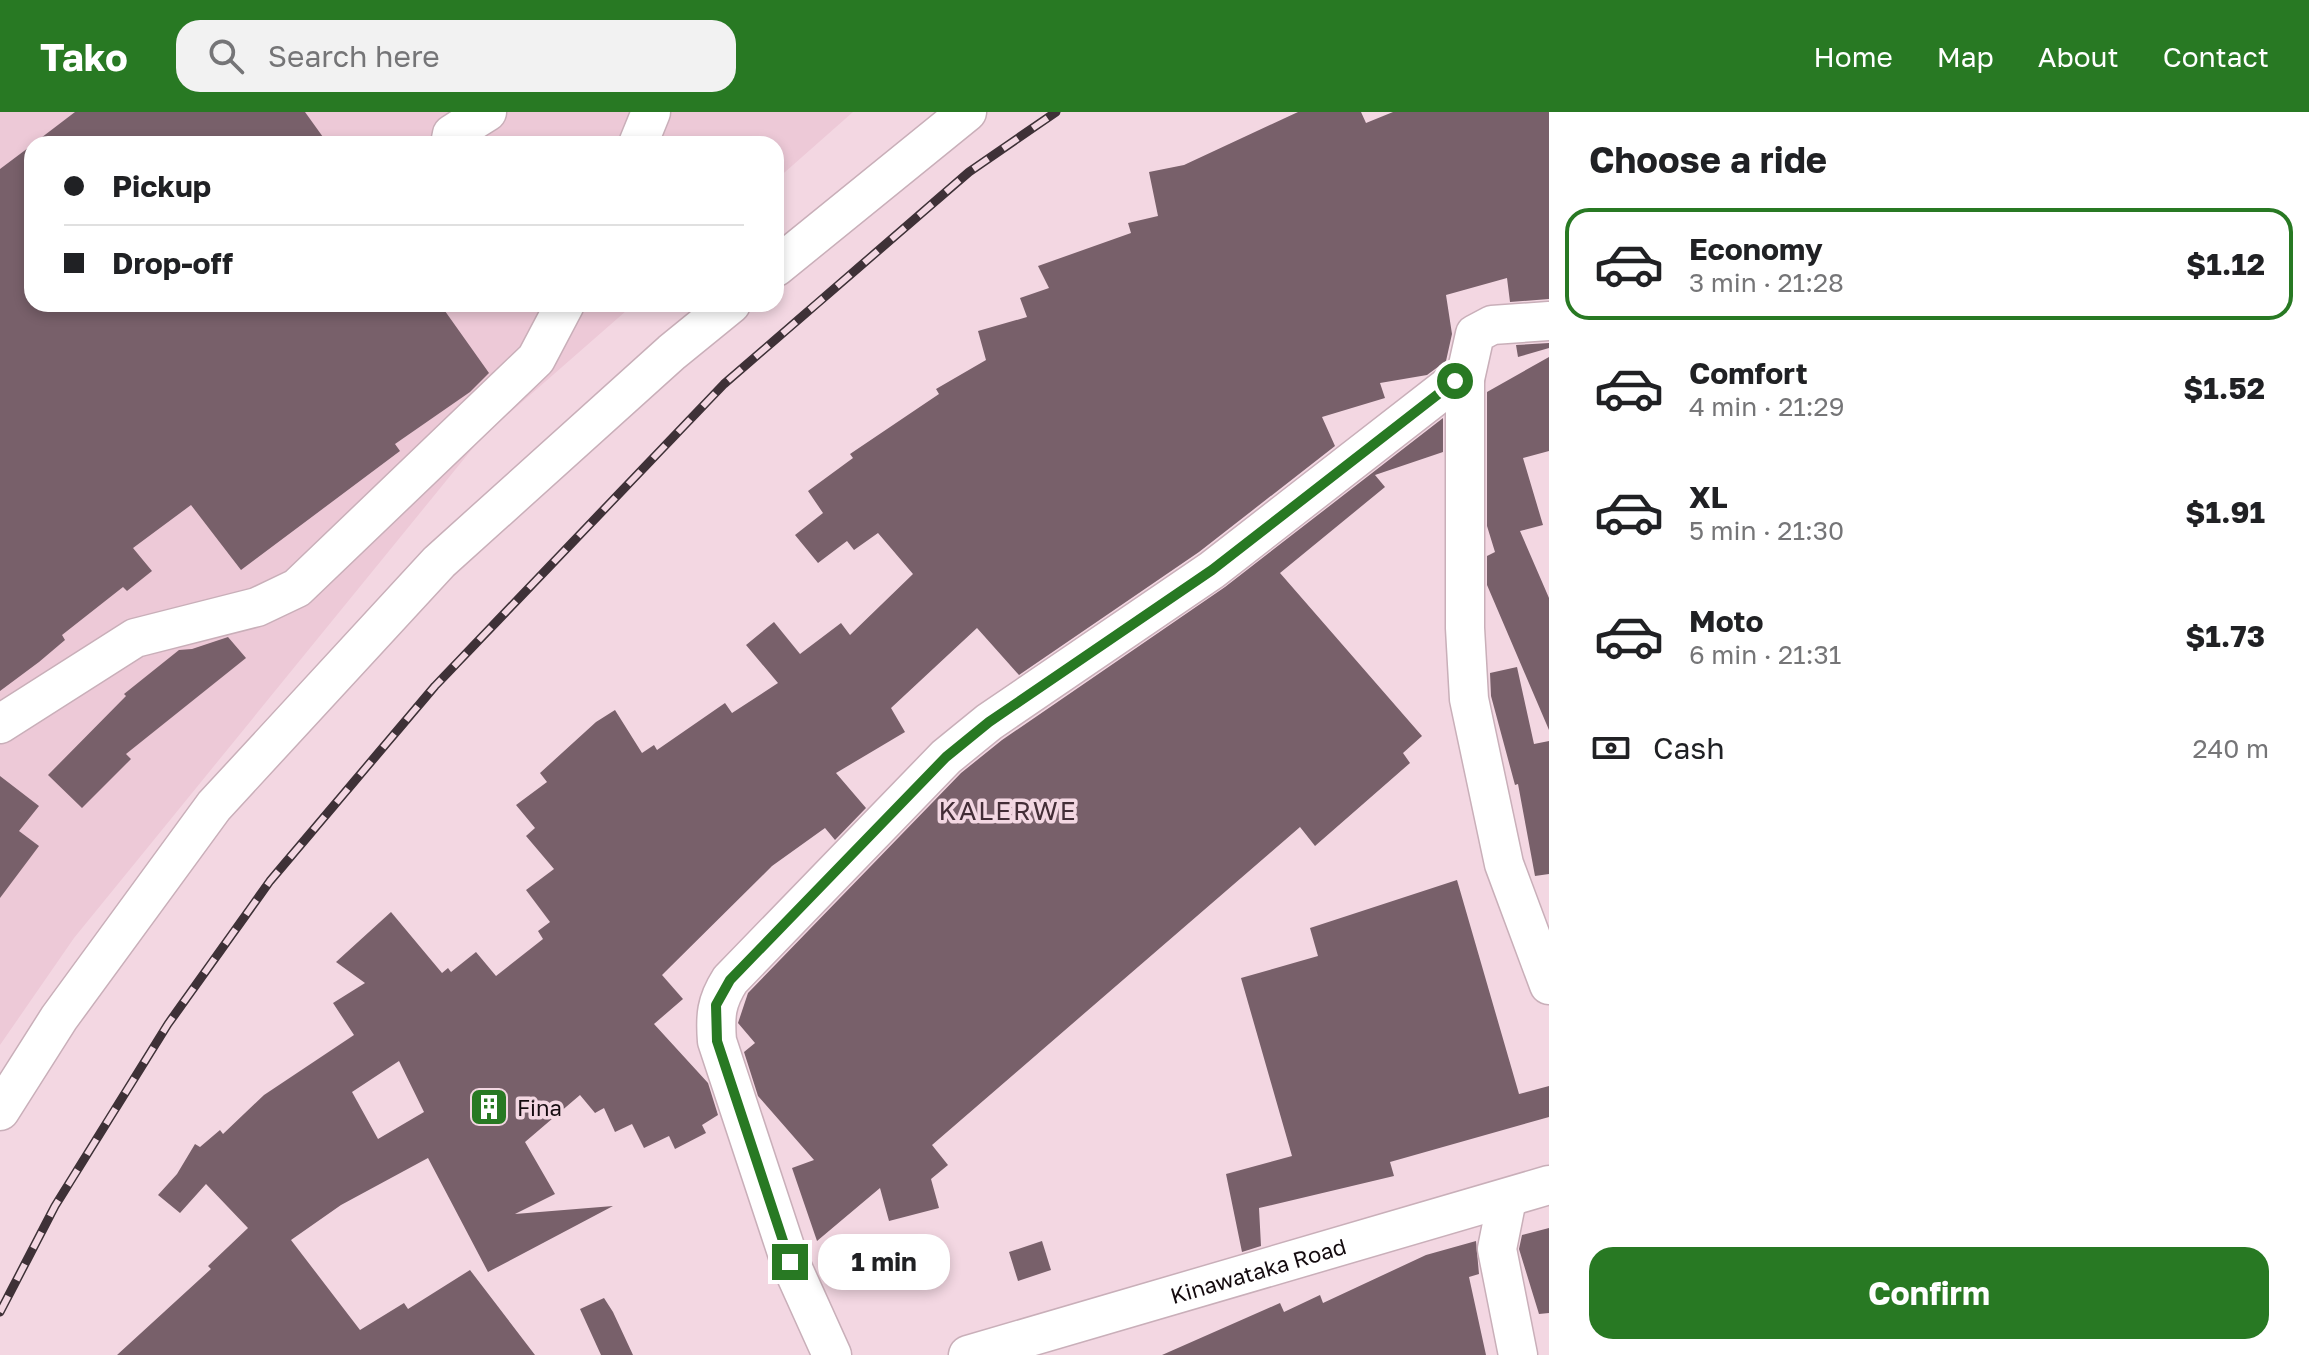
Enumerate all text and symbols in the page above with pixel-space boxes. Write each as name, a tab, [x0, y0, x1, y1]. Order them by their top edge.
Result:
search box	[176, 20, 736, 92]
text: Tako	[40, 34, 128, 79]
icon: search	[204, 34, 248, 78]
text: Search here	[268, 38, 440, 74]
text: Home	[1814, 40, 1893, 73]
text: Map	[1937, 40, 1994, 73]
text: About	[2038, 40, 2119, 73]
text: Contact	[2163, 40, 2269, 73]
text: Choose a ride	[1589, 138, 1827, 181]
text: Pickup	[112, 168, 211, 204]
icon: car	[1593, 228, 1665, 300]
text: Economy	[1689, 231, 1823, 267]
text: Drop-off	[112, 245, 233, 281]
text: $1.12	[2186, 246, 2265, 282]
text: 3 min · 21:28	[1689, 267, 1844, 298]
icon: car	[1593, 352, 1665, 424]
text: Comfort	[1689, 355, 1808, 391]
route start	[1437, 363, 1473, 399]
text: $1.52	[2183, 370, 2265, 406]
text: 4 min · 21:29	[1689, 391, 1844, 422]
icon: car	[1593, 476, 1665, 548]
text: XL	[1689, 479, 1728, 515]
text: $1.91	[2185, 494, 2265, 530]
text: 5 min · 21:30	[1689, 515, 1844, 546]
icon: car	[1593, 600, 1665, 672]
text: Moto	[1689, 603, 1764, 639]
text: $1.73	[2185, 618, 2265, 654]
text: 6 min · 21:31	[1689, 639, 1841, 670]
icon: cash	[1589, 726, 1633, 770]
text: Cash	[1653, 730, 1725, 766]
text: 240 m	[2192, 733, 2269, 764]
district label: KALERWE	[938, 795, 1078, 826]
building icon: Fina	[468, 1086, 510, 1128]
place label: Fina	[517, 1094, 562, 1121]
street label: Kinawataka Road	[1167, 1232, 1349, 1309]
callout: 1 min	[818, 1234, 950, 1290]
route end	[772, 1244, 808, 1280]
text: 1 min	[851, 1246, 917, 1277]
button: Confirm	[1589, 1247, 2269, 1339]

